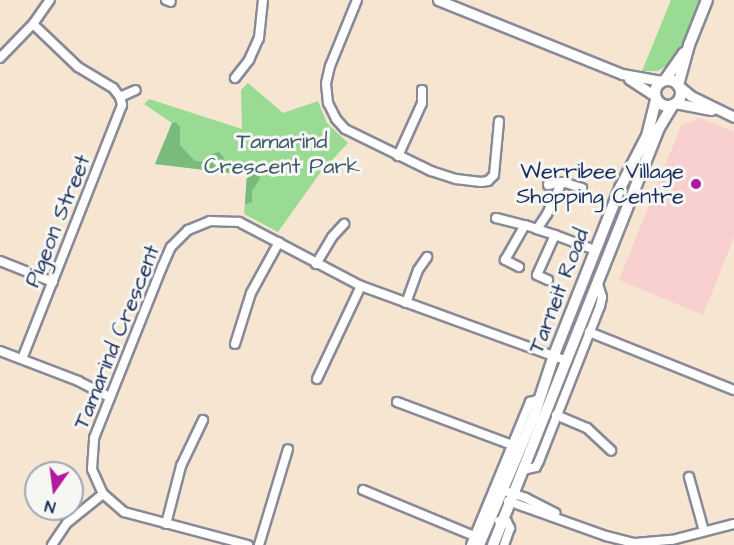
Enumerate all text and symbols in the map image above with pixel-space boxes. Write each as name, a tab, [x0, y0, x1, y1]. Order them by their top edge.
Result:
park label: Tamarind Crescent Park	[204, 128, 360, 180]
street label: Pigeon Street	[19, 151, 97, 291]
place label: Werribee Village Shopping Centre	[516, 158, 684, 210]
marker: Werribee Village Shopping Centre	[689, 177, 703, 191]
street label: Tarneit Road	[523, 225, 595, 357]
street label: Tamarind Crescent	[68, 241, 166, 433]
north arrow	[24, 461, 84, 521]
text: N	[43, 495, 58, 518]

